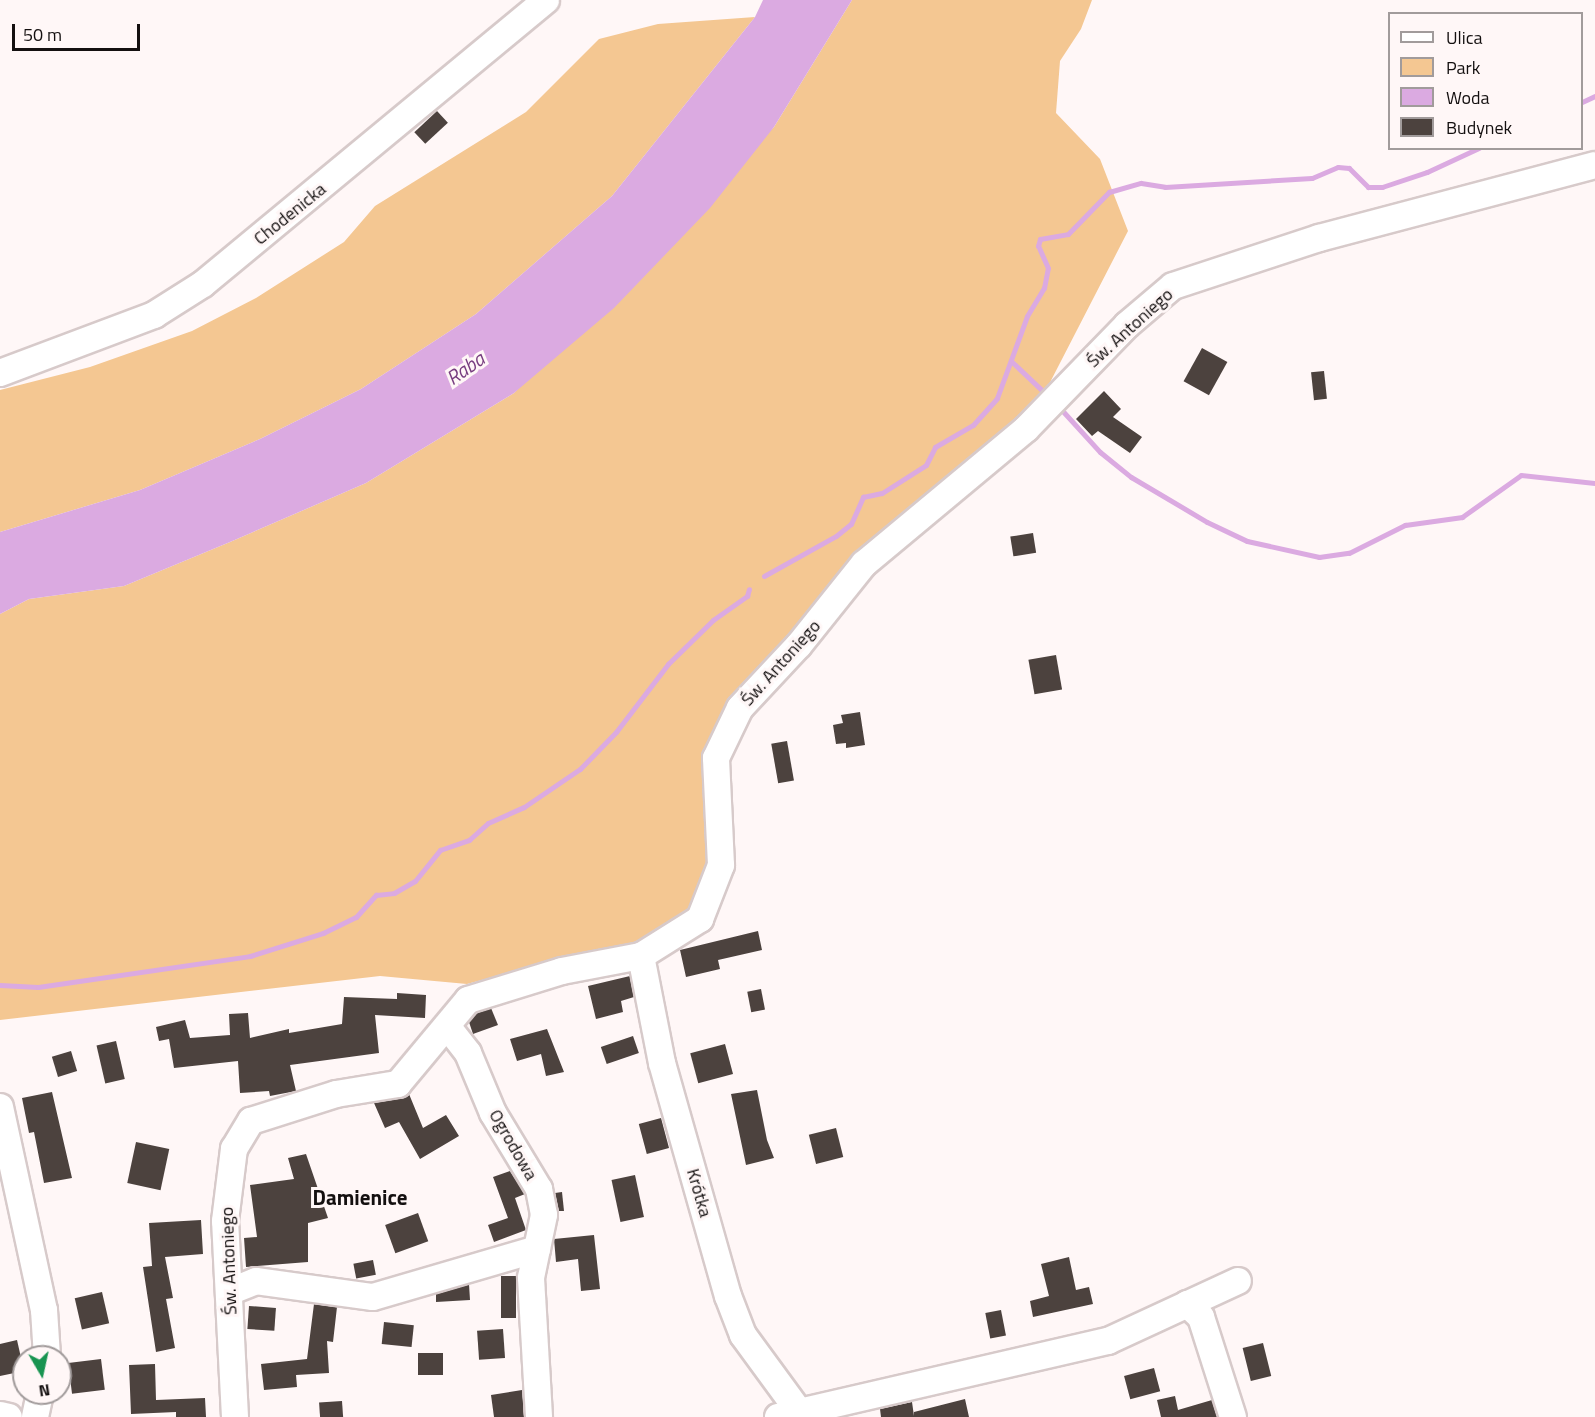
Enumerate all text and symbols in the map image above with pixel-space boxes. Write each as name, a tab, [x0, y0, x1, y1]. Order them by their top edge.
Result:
scale bar	[15, 12, 142, 50]
legend	[1388, 12, 1583, 150]
text: 50 m	[23, 21, 62, 48]
text: Ulica	[1446, 24, 1483, 51]
text: Park	[1446, 54, 1480, 81]
text: Woda	[1446, 84, 1490, 111]
text: Budynek	[1446, 114, 1512, 141]
street label: Chodenicka	[250, 178, 330, 250]
street label: Św. Antoniego	[1083, 284, 1177, 372]
water label: Raba	[441, 346, 489, 390]
street label: Św. Antoniego	[737, 616, 825, 710]
street label: Ogrodowa	[484, 1106, 542, 1184]
street label: Krótka	[682, 1166, 716, 1220]
district label: Damienice	[313, 1184, 407, 1210]
street label: Św. Antoniego	[216, 1207, 242, 1315]
north arrow	[12, 1345, 72, 1405]
text: N	[37, 1378, 52, 1404]

